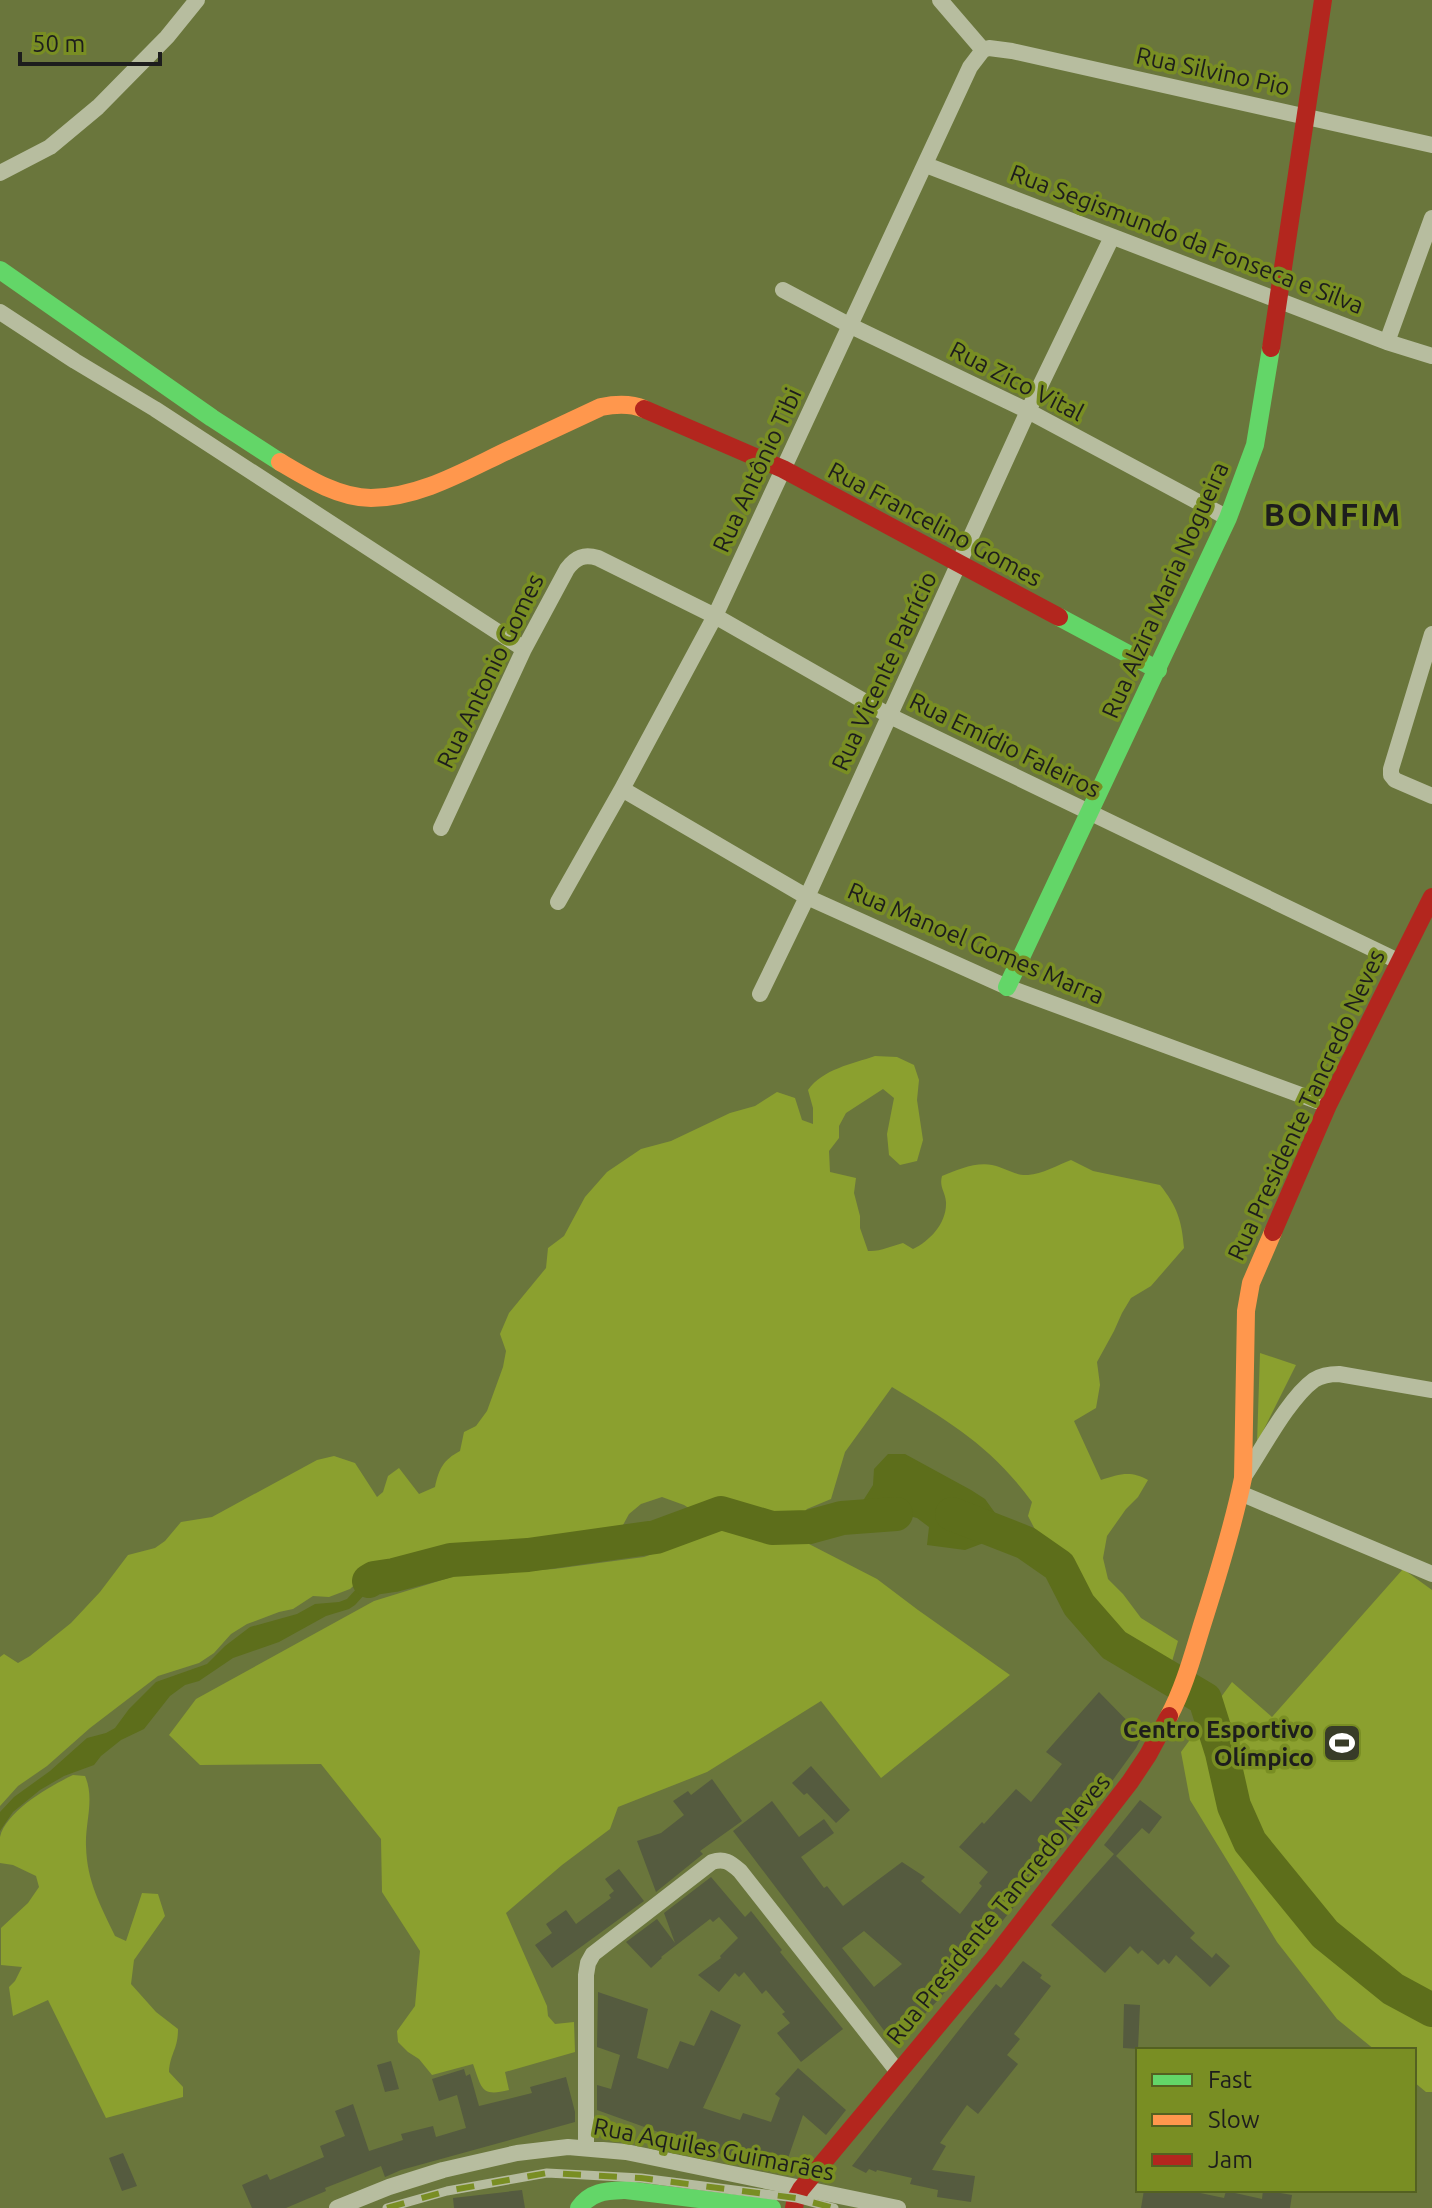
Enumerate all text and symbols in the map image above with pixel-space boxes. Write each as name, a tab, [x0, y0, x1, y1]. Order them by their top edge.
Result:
scale bar	[20, 16, 160, 66]
text: 50 m	[32, 30, 85, 57]
street label: Rua Silvino Pio	[1134, 42, 1292, 100]
street label: Rua Segismundo da Fonseca e Silva	[1007, 159, 1367, 319]
street label: Rua Zico Vital	[946, 336, 1088, 426]
street label: Rua Antônio Tibi	[707, 384, 807, 556]
street label: Rua Francelino Gomes	[824, 456, 1046, 592]
street label: Rua Alzira Maria Nogueira	[1096, 458, 1234, 722]
district label: BONFIM	[1264, 496, 1402, 532]
street label: Rua Vicente Patrício	[826, 567, 942, 775]
street label: Rua Antonio Gomes	[431, 570, 549, 772]
street label: Rua Emídio Faleiros	[905, 687, 1105, 803]
street label: Rua Manoel Gomes Marra	[844, 877, 1108, 1009]
street label: Rua Presidente Tancredo Neves	[1222, 945, 1390, 1265]
place label: Centro Esportivo Olímpico	[1123, 1716, 1314, 1771]
sports icon: Centro Esportivo Olímpico	[1321, 1722, 1363, 1764]
street label: Rua Presidente Tancredo Neves	[881, 1768, 1115, 2050]
legend	[1136, 2048, 1416, 2192]
text: Fast	[1208, 2066, 1252, 2093]
text: Slow	[1208, 2106, 1260, 2133]
street label: Rua Aquiles Guimarães	[591, 2112, 837, 2186]
text: Jam	[1208, 2146, 1253, 2173]

